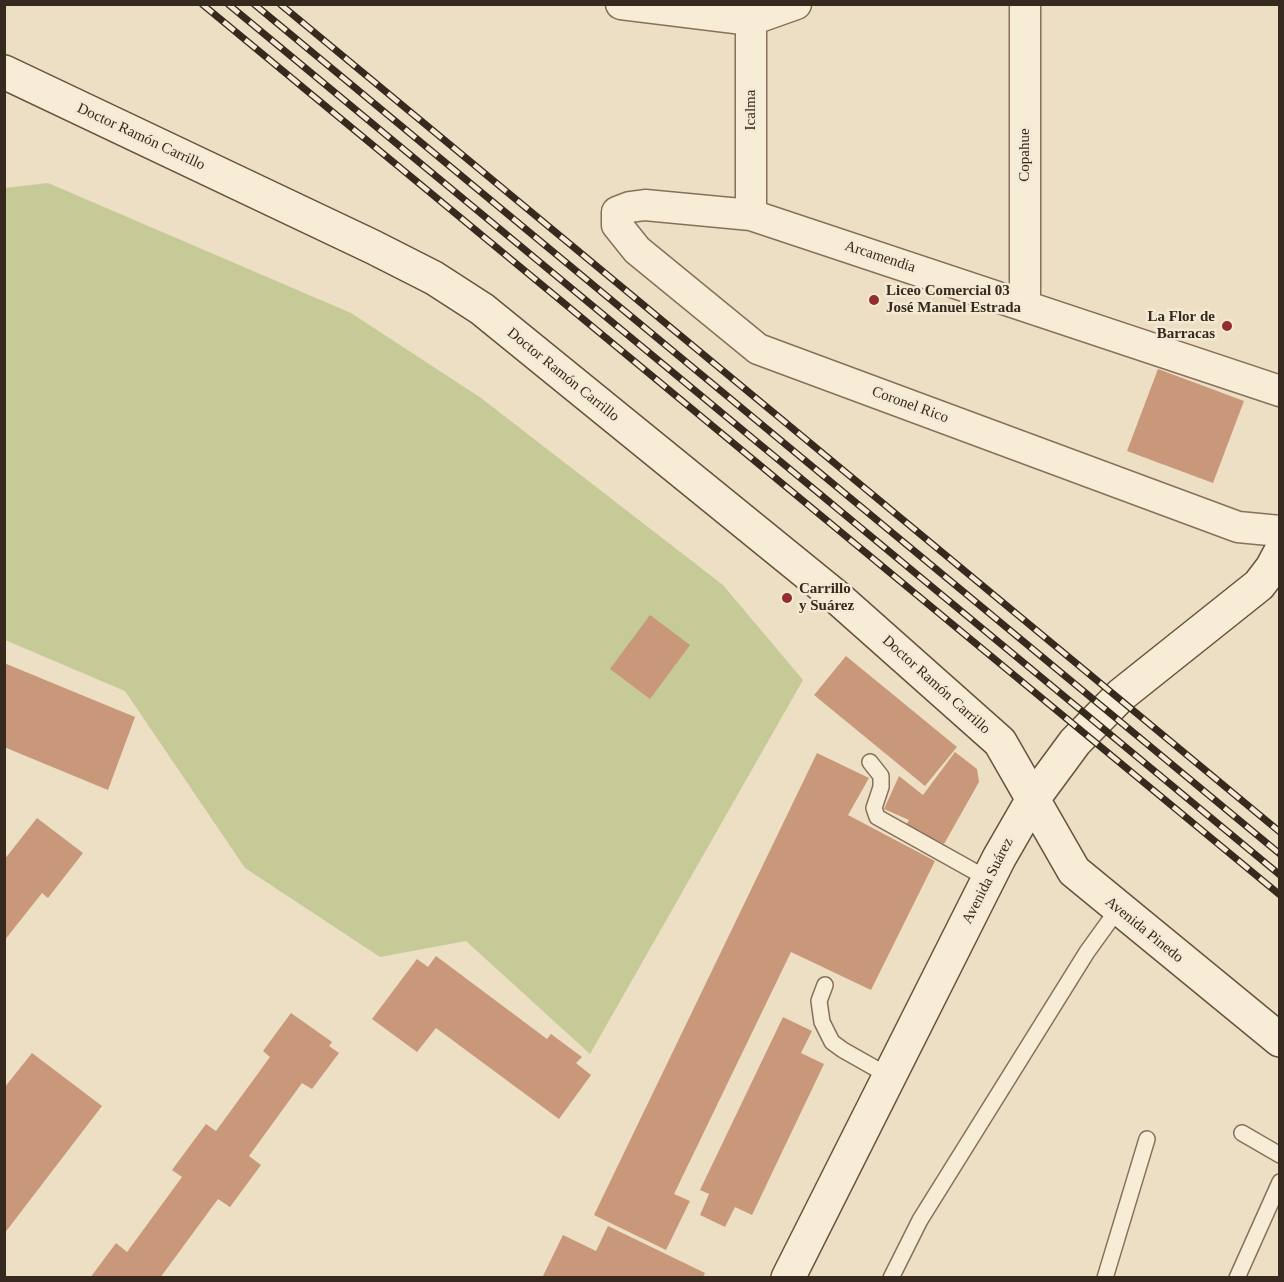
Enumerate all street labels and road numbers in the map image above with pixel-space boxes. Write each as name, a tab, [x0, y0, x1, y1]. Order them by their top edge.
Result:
street label: Icalma	[742, 90, 760, 130]
street label: Doctor Ramón Carrillo	[74, 99, 208, 175]
street label: Copahue	[1016, 128, 1034, 182]
street label: Arcamendia	[842, 237, 918, 277]
street label: Doctor Ramón Carrillo	[503, 324, 623, 426]
street label: Coronel Rico	[869, 383, 951, 427]
street label: Doctor Ramón Carrillo	[878, 632, 994, 738]
street label: Avenida Suárez	[959, 835, 1017, 927]
street label: Avenida Pinedo	[1101, 893, 1187, 967]

